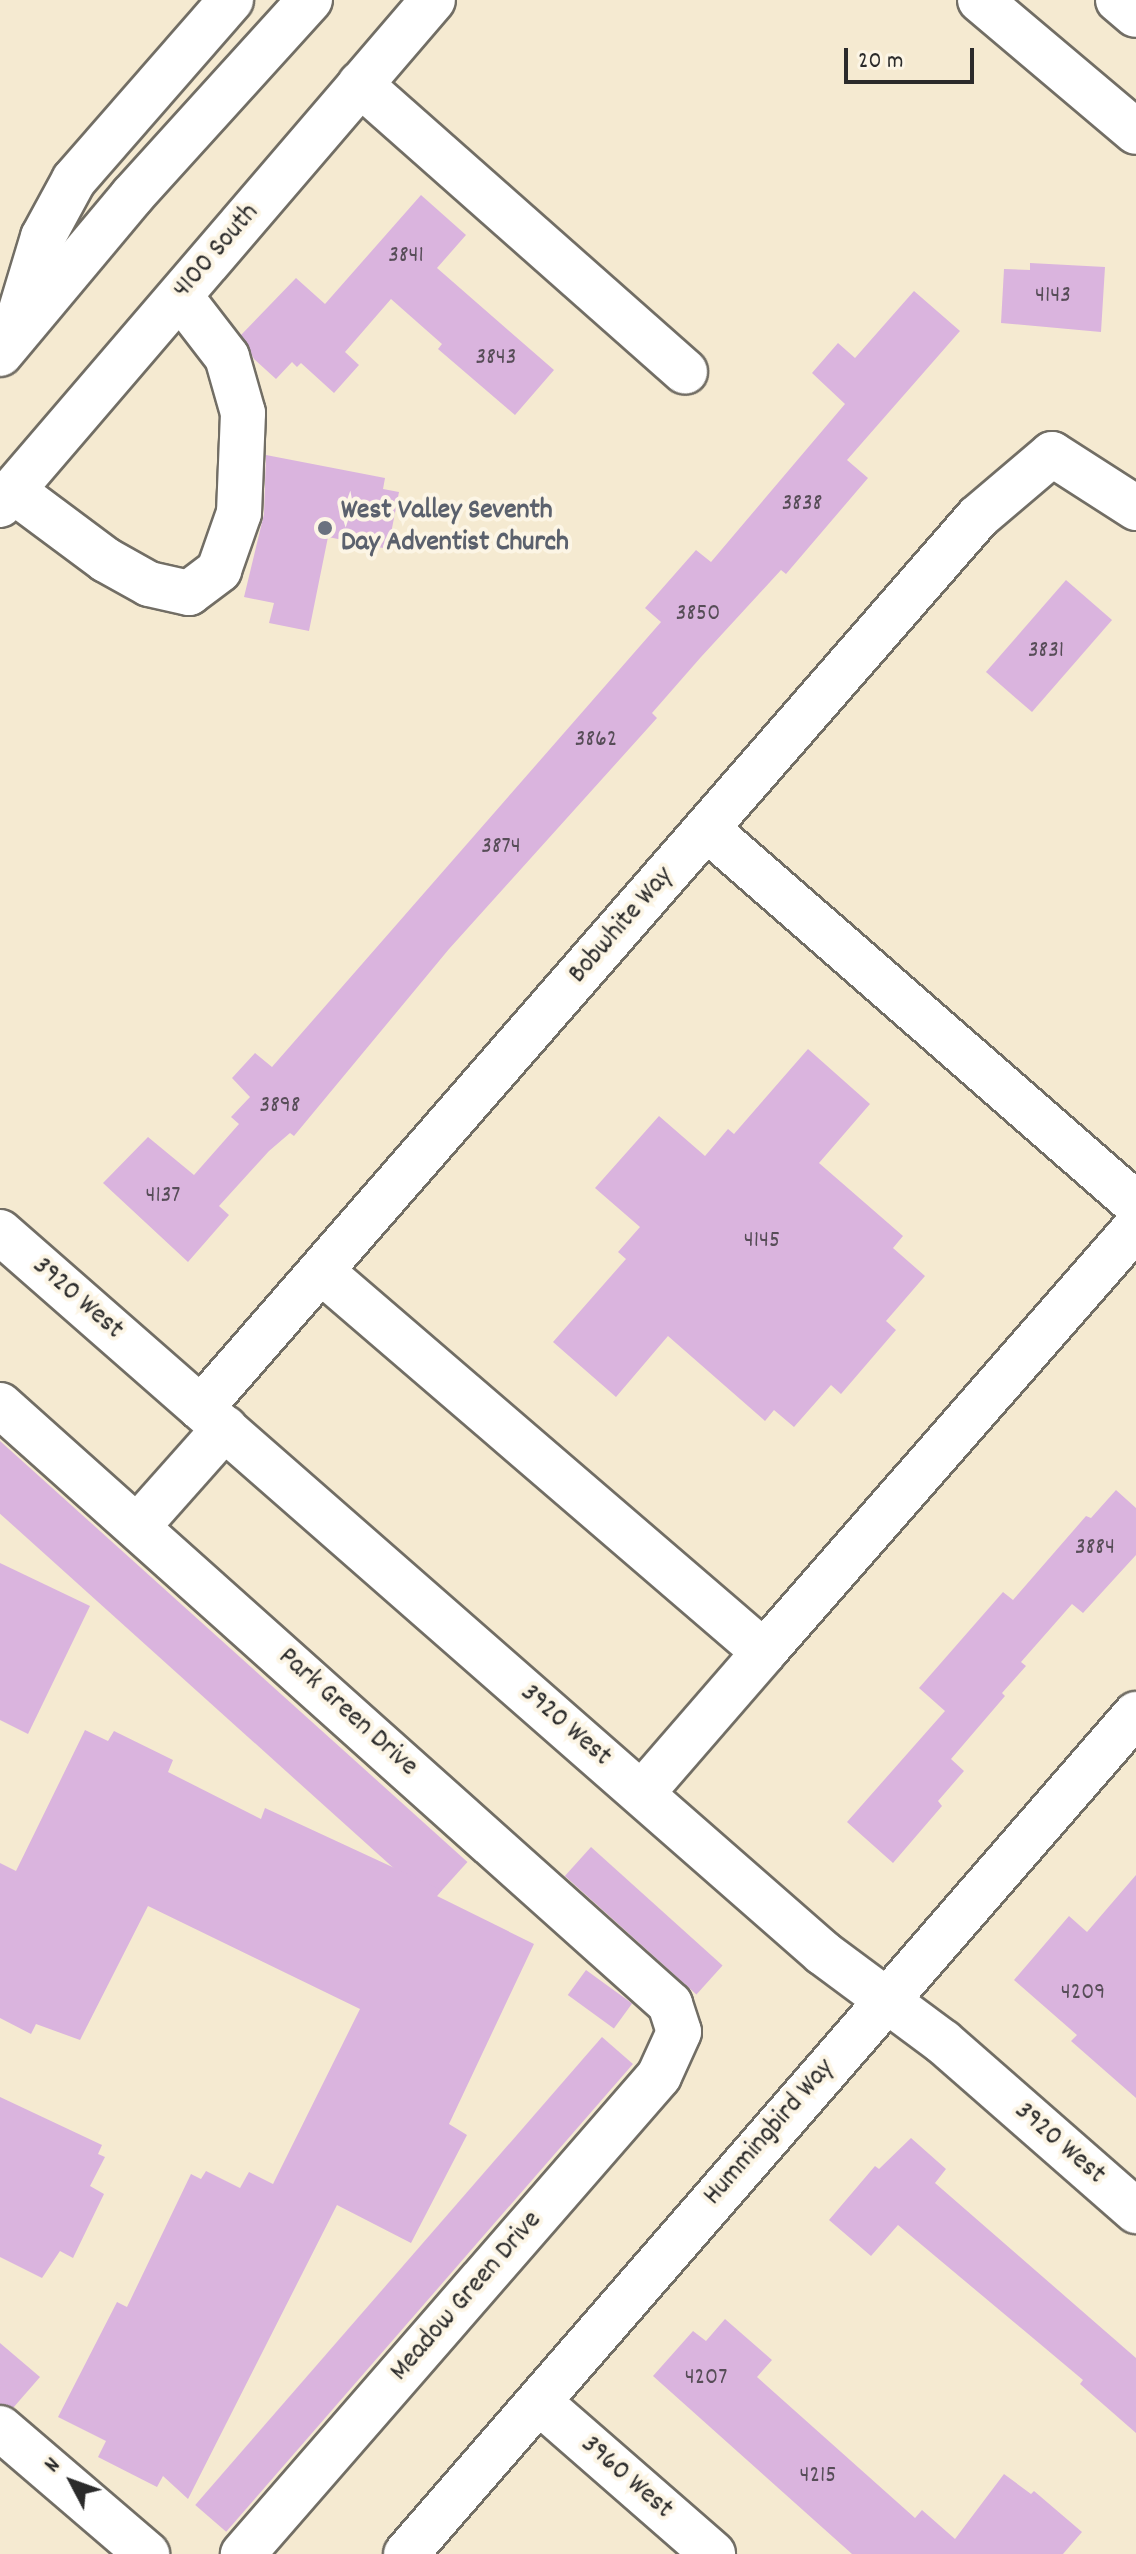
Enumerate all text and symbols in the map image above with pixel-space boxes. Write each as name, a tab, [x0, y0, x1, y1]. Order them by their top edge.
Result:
scale bar	[848, 32, 978, 82]
text: 20 m	[858, 45, 904, 79]
street label: 4100 South	[167, 198, 267, 306]
house number: 3841	[388, 243, 424, 271]
house number: 4143	[1035, 283, 1071, 311]
house number: 3843	[476, 345, 516, 373]
house number: 3838	[782, 491, 822, 519]
place label: West Valley Seventh Day Adventist Church	[341, 495, 569, 561]
marker: West Valley Seventh Day Adventist Church	[316, 519, 334, 537]
house number: 3850	[676, 601, 720, 629]
house number: 3831	[1028, 638, 1064, 666]
house number: 3862	[575, 727, 617, 755]
house number: 3874	[481, 834, 521, 862]
street label: Bobwhite Way	[562, 861, 682, 991]
house number: 3898	[260, 1093, 300, 1121]
house number: 4137	[145, 1183, 181, 1211]
house number: 4145	[744, 1228, 780, 1256]
street label: 3920 West	[25, 1250, 129, 1348]
house number: 3884	[1075, 1535, 1115, 1563]
street label: Park Green Drive	[270, 1641, 424, 1785]
street label: 3920 West	[513, 1677, 617, 1775]
house number: 4209	[1061, 1980, 1105, 2008]
street label: Hummingbird Way	[697, 2053, 843, 2213]
street label: 3920 West	[1007, 2095, 1111, 2193]
street label: Meadow Green Drive	[384, 2205, 550, 2389]
house number: 4207	[685, 2365, 727, 2393]
street label: 3960 West	[573, 2429, 679, 2527]
north arrow	[32, 2442, 112, 2522]
text: N	[38, 2452, 69, 2480]
house number: 4215	[800, 2463, 836, 2491]

